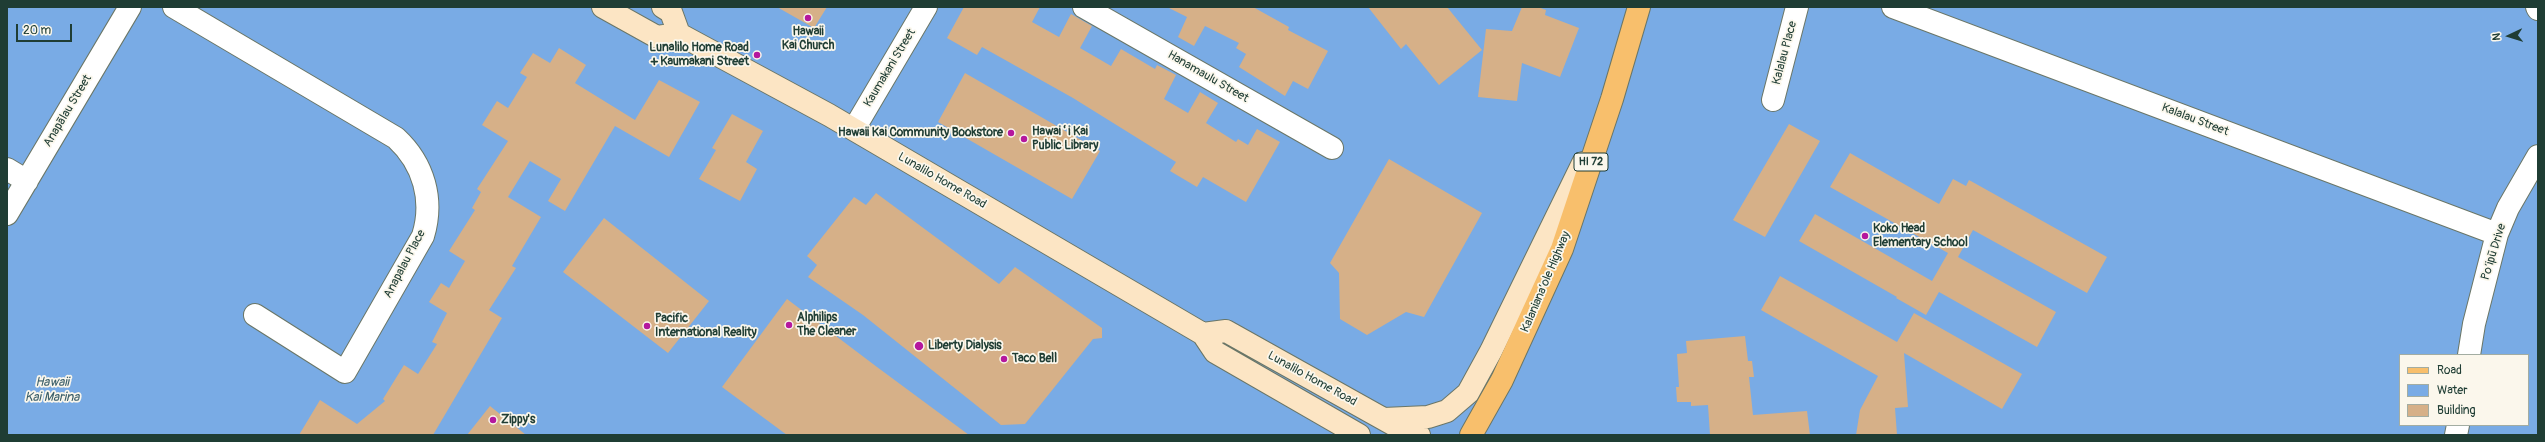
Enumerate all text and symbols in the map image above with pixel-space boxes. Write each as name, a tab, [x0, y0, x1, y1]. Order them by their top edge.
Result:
marker: Hawaii Kai Church	[803, 13, 813, 23]
scale bar	[18, 16, 74, 42]
north arrow	[2489, 16, 2529, 56]
street label: Kalalau Place	[1770, 20, 1800, 86]
text: 20 m	[23, 23, 51, 38]
place label: Hawaii Kai Church	[782, 25, 834, 53]
street label: Kaumakani Street	[861, 26, 919, 110]
text: N	[2490, 33, 2503, 41]
place label: Lunalilo Home Road + Kaumakani Street	[649, 41, 749, 69]
street label: Hanamaulu Street	[1165, 48, 1251, 106]
marker: Lunalilo Home Road + Kaumakani Street	[752, 50, 762, 60]
street label: Anapālau Street	[41, 72, 95, 150]
street label: Kalalau Street	[2159, 101, 2231, 139]
place label: Hawaiʻi Kai Public Library	[1032, 125, 1098, 153]
place label: Hawaii Kai Community Bookstore	[838, 126, 1003, 140]
marker: Hawaii Kai Community Bookstore	[1006, 128, 1016, 138]
marker: Hawaiʻi Kai Public Library	[1019, 134, 1029, 144]
street label: Lunalilo Home Road	[895, 150, 989, 212]
road number: HI 72	[1574, 153, 1608, 171]
place label: Koko Head Elementary School	[1873, 222, 1968, 250]
street label: Po‘ipū Drive	[2479, 222, 2509, 282]
street label: Anapalau Place	[381, 227, 429, 301]
street label: Kalaniana’ole Highway	[1518, 229, 1574, 335]
marker: Koko Head Elementary School	[1860, 231, 1870, 241]
place label: Alphilips The Cleaner	[797, 311, 856, 339]
place label: Pacific International Reality	[655, 312, 757, 340]
marker: Alphilips The Cleaner	[784, 320, 794, 330]
marker: Pacific International Reality	[642, 321, 652, 331]
place label: Liberty Dialysis	[928, 339, 1002, 353]
marker: Liberty Dialysis	[913, 340, 925, 352]
street label: Lunalilo Home Road	[1265, 349, 1359, 409]
place label: Taco Bell	[1012, 352, 1057, 366]
marker: Taco Bell	[999, 354, 1009, 364]
legend	[2399, 354, 2529, 426]
text: Road	[2437, 363, 2462, 378]
water label: Hawaii Kai Marina	[25, 375, 79, 406]
text: Water	[2437, 383, 2468, 398]
text: Building	[2437, 403, 2476, 418]
place label: Zippy's	[501, 413, 535, 427]
marker: Zippy's	[488, 415, 498, 425]

